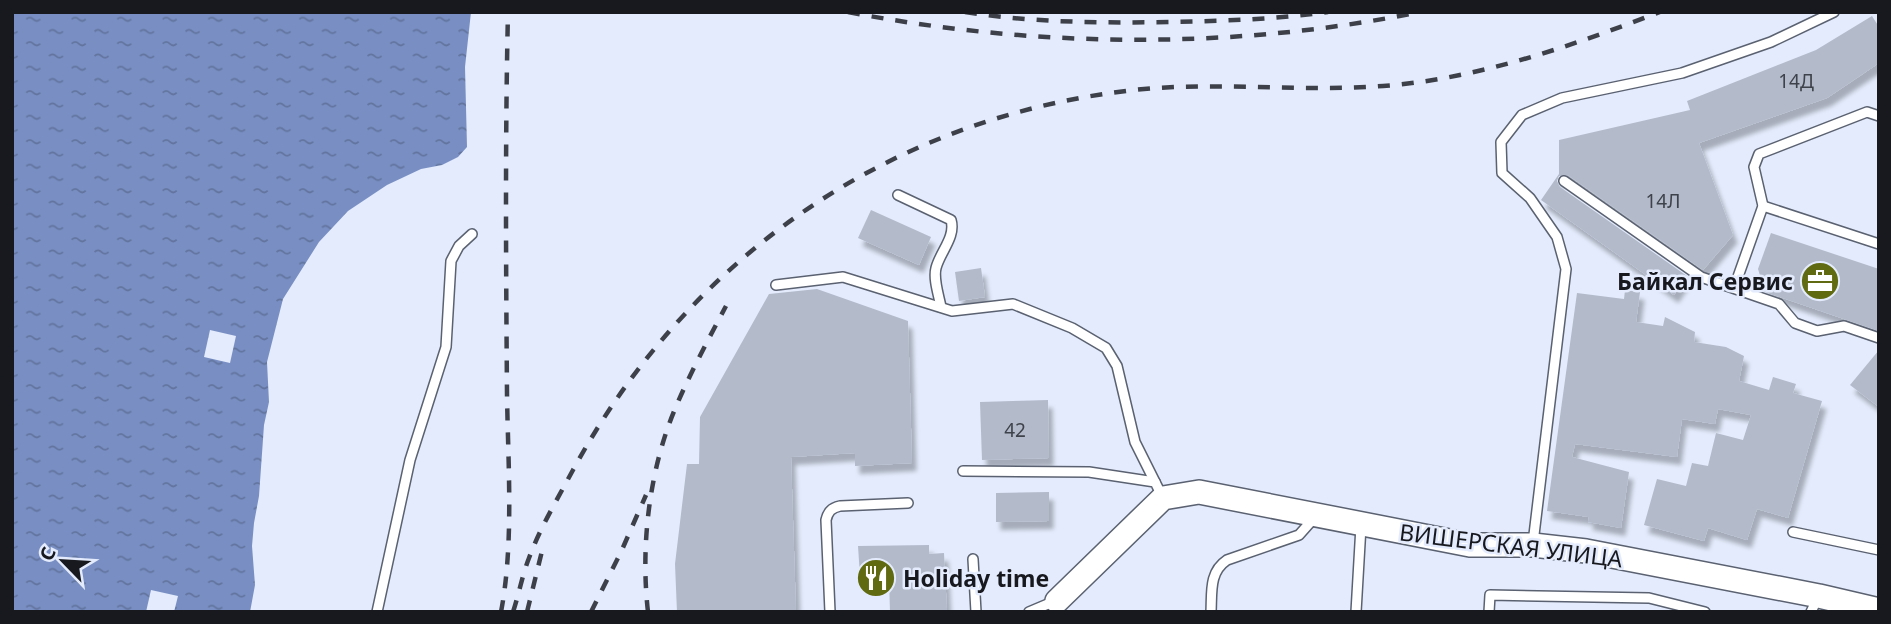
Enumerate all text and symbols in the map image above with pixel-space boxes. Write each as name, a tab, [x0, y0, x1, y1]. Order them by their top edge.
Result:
house number: 14Д	[1778, 68, 1814, 94]
house number: 14Л	[1646, 188, 1681, 214]
office icon: Байкал Сервис	[1799, 260, 1841, 302]
place label: Байкал Сервис	[1617, 265, 1793, 297]
house number: 42	[1004, 417, 1026, 443]
street label: ВИШЕРСКАЯ УЛИЦА	[1398, 515, 1625, 575]
north arrow	[28, 526, 98, 596]
text: С	[33, 543, 62, 565]
restaurant icon: Holiday time	[855, 557, 897, 599]
place label: Holiday time	[903, 562, 1049, 594]

